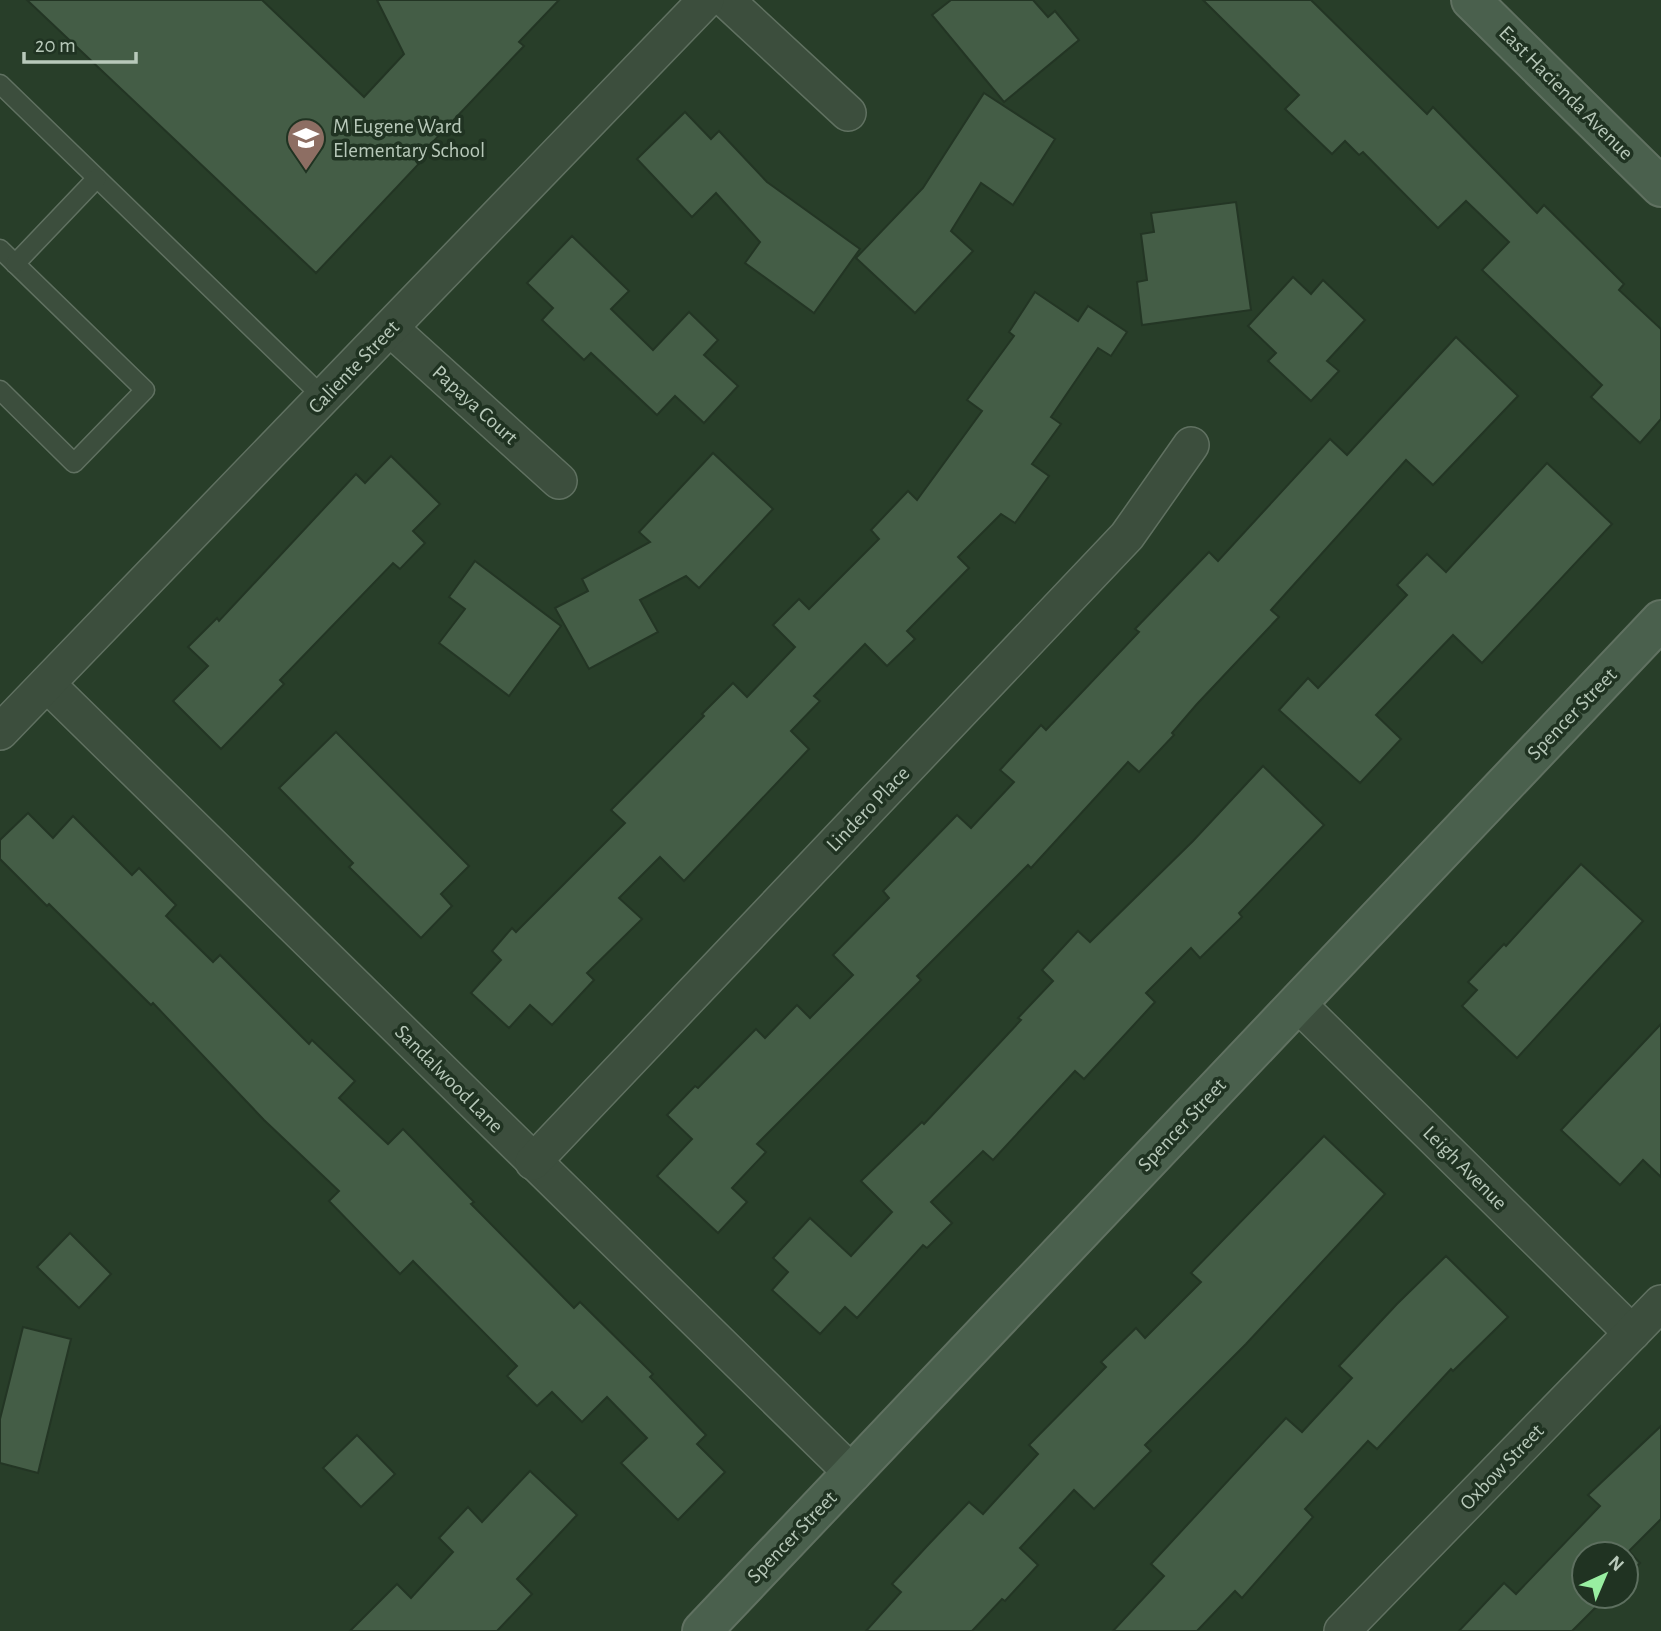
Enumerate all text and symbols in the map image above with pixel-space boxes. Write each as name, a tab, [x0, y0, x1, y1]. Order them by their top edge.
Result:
scale bar	[24, 21, 136, 65]
street label: East Hacienda Avenue	[1495, 22, 1637, 164]
text: 20 m	[35, 35, 76, 56]
place label: M Eugene Ward Elementary School	[333, 116, 485, 161]
school or university icon: M Eugene Ward Elementary School	[285, 117, 327, 172]
street label: Caliente Street	[305, 316, 404, 418]
street label: Papaya Court	[428, 361, 522, 449]
street label: Spencer Street	[1523, 664, 1621, 764]
street label: Lindero Place	[822, 762, 914, 856]
street label: Sandalwood Lane	[391, 1021, 507, 1137]
street label: Spencer Street	[1134, 1074, 1230, 1176]
street label: Leigh Avenue	[1419, 1122, 1511, 1214]
street label: Oxbow Street	[1456, 1420, 1548, 1514]
street label: Spencer Street	[743, 1487, 841, 1587]
north arrow	[1570, 1540, 1640, 1610]
text: N	[1604, 1552, 1627, 1575]

